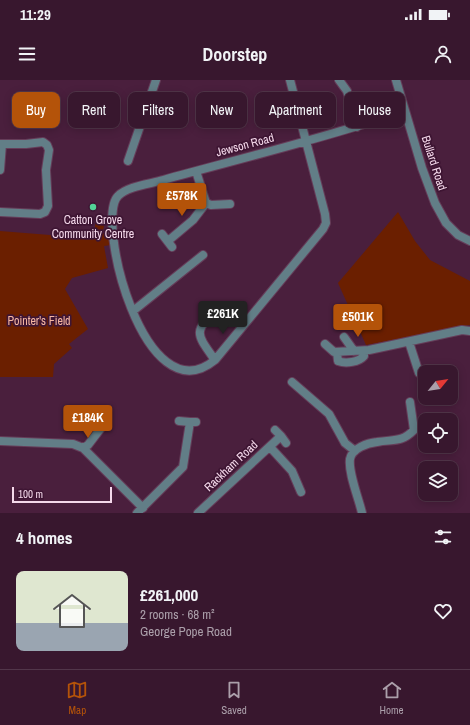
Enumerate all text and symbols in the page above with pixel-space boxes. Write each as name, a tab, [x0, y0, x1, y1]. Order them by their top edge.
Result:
text: 11:29	[20, 4, 51, 25]
text: Doorstep	[203, 42, 267, 67]
icon: menu	[16, 43, 38, 65]
icon: person	[432, 43, 454, 65]
chip: Buy	[12, 92, 60, 128]
chip: Rent	[68, 92, 120, 128]
chip: Filters	[128, 92, 188, 128]
chip: New	[196, 92, 247, 128]
chip: Apartment	[255, 92, 336, 128]
chip: House	[344, 92, 405, 128]
street label: Jewson Road	[214, 130, 276, 160]
street label: Bullard Road	[418, 133, 450, 193]
pin: £578K	[154, 183, 210, 217]
text: £578K	[166, 187, 198, 204]
marker: Catton Grove Community Centre	[88, 202, 98, 212]
place label: Catton Grove Community Centre	[52, 212, 134, 242]
pin: £261K	[195, 301, 251, 335]
pin: £501K	[330, 304, 386, 338]
text: £261K	[207, 305, 239, 322]
text: £501K	[342, 308, 374, 325]
park label: Pointer's Field	[7, 313, 71, 329]
north arrow	[418, 365, 458, 405]
map controls	[418, 365, 458, 501]
pin: £184K	[60, 405, 116, 439]
text: £184K	[72, 409, 104, 426]
button: locate	[418, 413, 458, 453]
street label: Rackham Road	[201, 437, 261, 495]
button: layers	[418, 461, 458, 501]
scale bar	[12, 485, 112, 504]
text: 100 m	[18, 487, 43, 501]
text: 4 homes	[16, 526, 73, 549]
icon: filters	[432, 526, 454, 548]
text: £261,000	[140, 583, 198, 606]
icon: home	[48, 587, 96, 635]
icon: heart	[432, 600, 454, 622]
text: 2 rooms · 68 m²	[140, 606, 215, 623]
text: George Pope Road	[140, 623, 232, 640]
tab: Map	[66, 679, 88, 717]
tab: Saved	[221, 679, 247, 717]
tab: Home	[380, 679, 404, 717]

